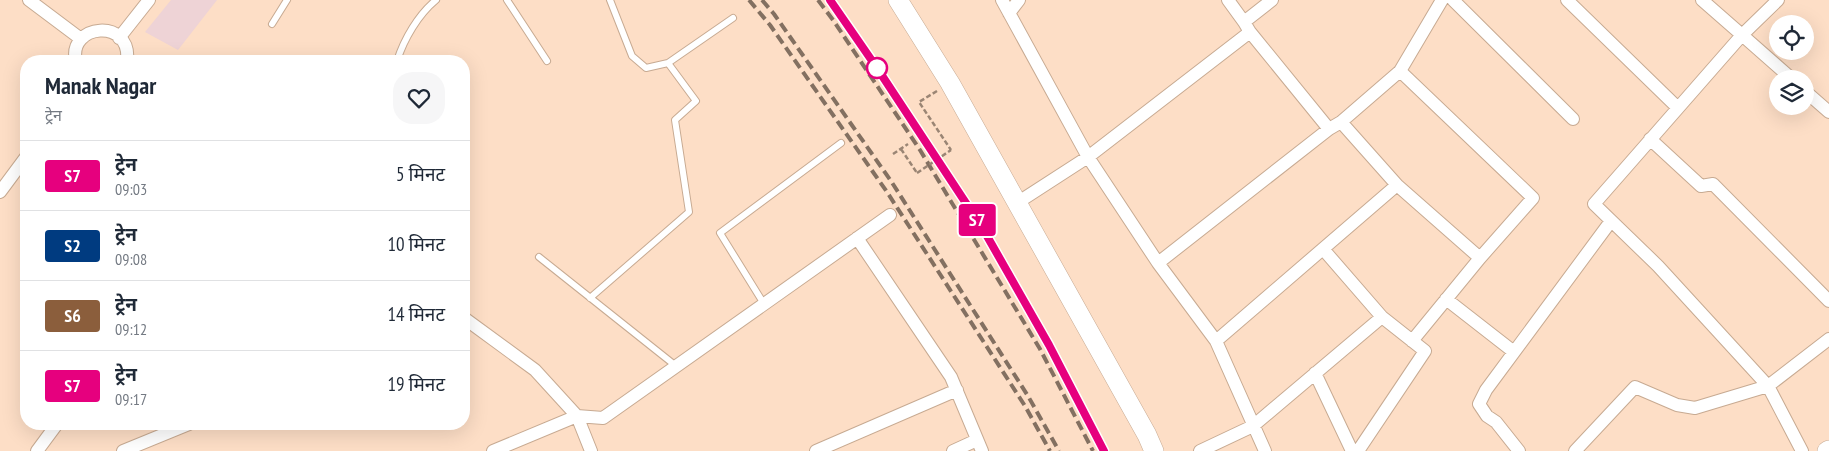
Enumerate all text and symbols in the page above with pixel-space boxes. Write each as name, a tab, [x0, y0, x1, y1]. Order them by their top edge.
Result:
map controls	[1769, 15, 1814, 115]
button: locate	[1769, 15, 1814, 60]
unlabelled marker	[866, 57, 888, 79]
text: Manak Nagar	[45, 70, 156, 101]
button: layers	[1769, 70, 1814, 115]
button: heart	[393, 72, 445, 124]
text: ट्रेन	[45, 105, 62, 125]
text: ट्रेन	[115, 152, 137, 176]
text: 5 मिनट	[396, 162, 445, 186]
text: S7	[64, 164, 81, 187]
text: 09:03	[115, 179, 147, 199]
line badge: S7	[954, 204, 1000, 236]
text: S7	[969, 208, 985, 231]
text: ट्रेन	[115, 222, 137, 246]
text: 10 मिनट	[387, 232, 445, 256]
text: S2	[64, 234, 81, 257]
text: 09:08	[115, 249, 147, 269]
text: ट्रेन	[115, 292, 137, 316]
text: 14 मिनट	[387, 302, 445, 326]
text: S6	[64, 304, 81, 327]
text: 09:12	[115, 319, 147, 339]
text: ट्रेन	[115, 362, 137, 386]
text: 19 मिनट	[387, 372, 445, 396]
text: S7	[64, 374, 81, 397]
text: 09:17	[115, 389, 147, 409]

